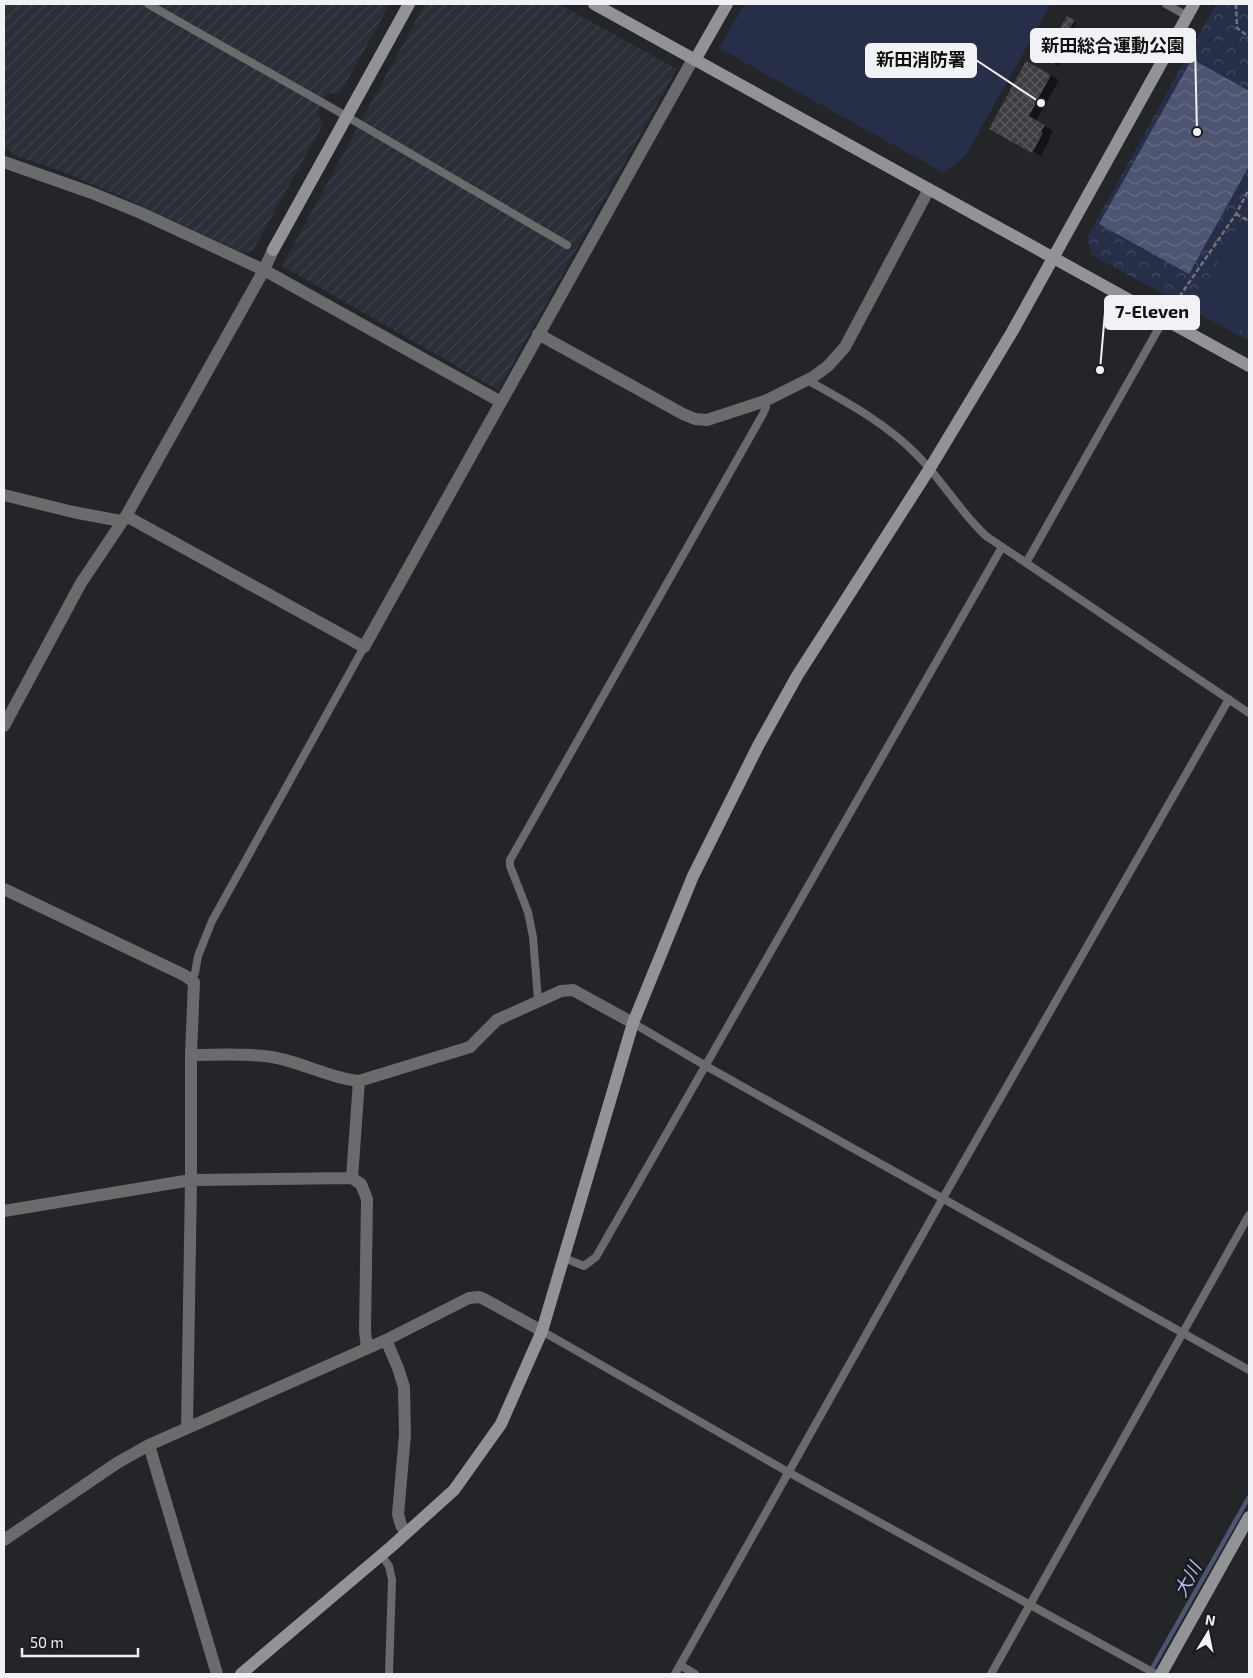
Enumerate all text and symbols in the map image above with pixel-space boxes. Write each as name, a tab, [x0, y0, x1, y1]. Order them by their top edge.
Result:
callout: 新田総合運動公園	[1031, 29, 1195, 62]
text: 新田総合運動公園	[1041, 34, 1185, 56]
callout: 新田消防署	[866, 44, 976, 77]
text: 新田消防署	[876, 48, 966, 70]
callout: 7-Eleven	[1105, 296, 1199, 329]
text: 7-Eleven	[1115, 300, 1189, 322]
water label: 大川	[1169, 1556, 1206, 1600]
north arrow	[1183, 1608, 1233, 1658]
text: N	[1204, 1610, 1217, 1629]
scale bar	[22, 1626, 139, 1658]
text: 50 m	[30, 1633, 64, 1651]

